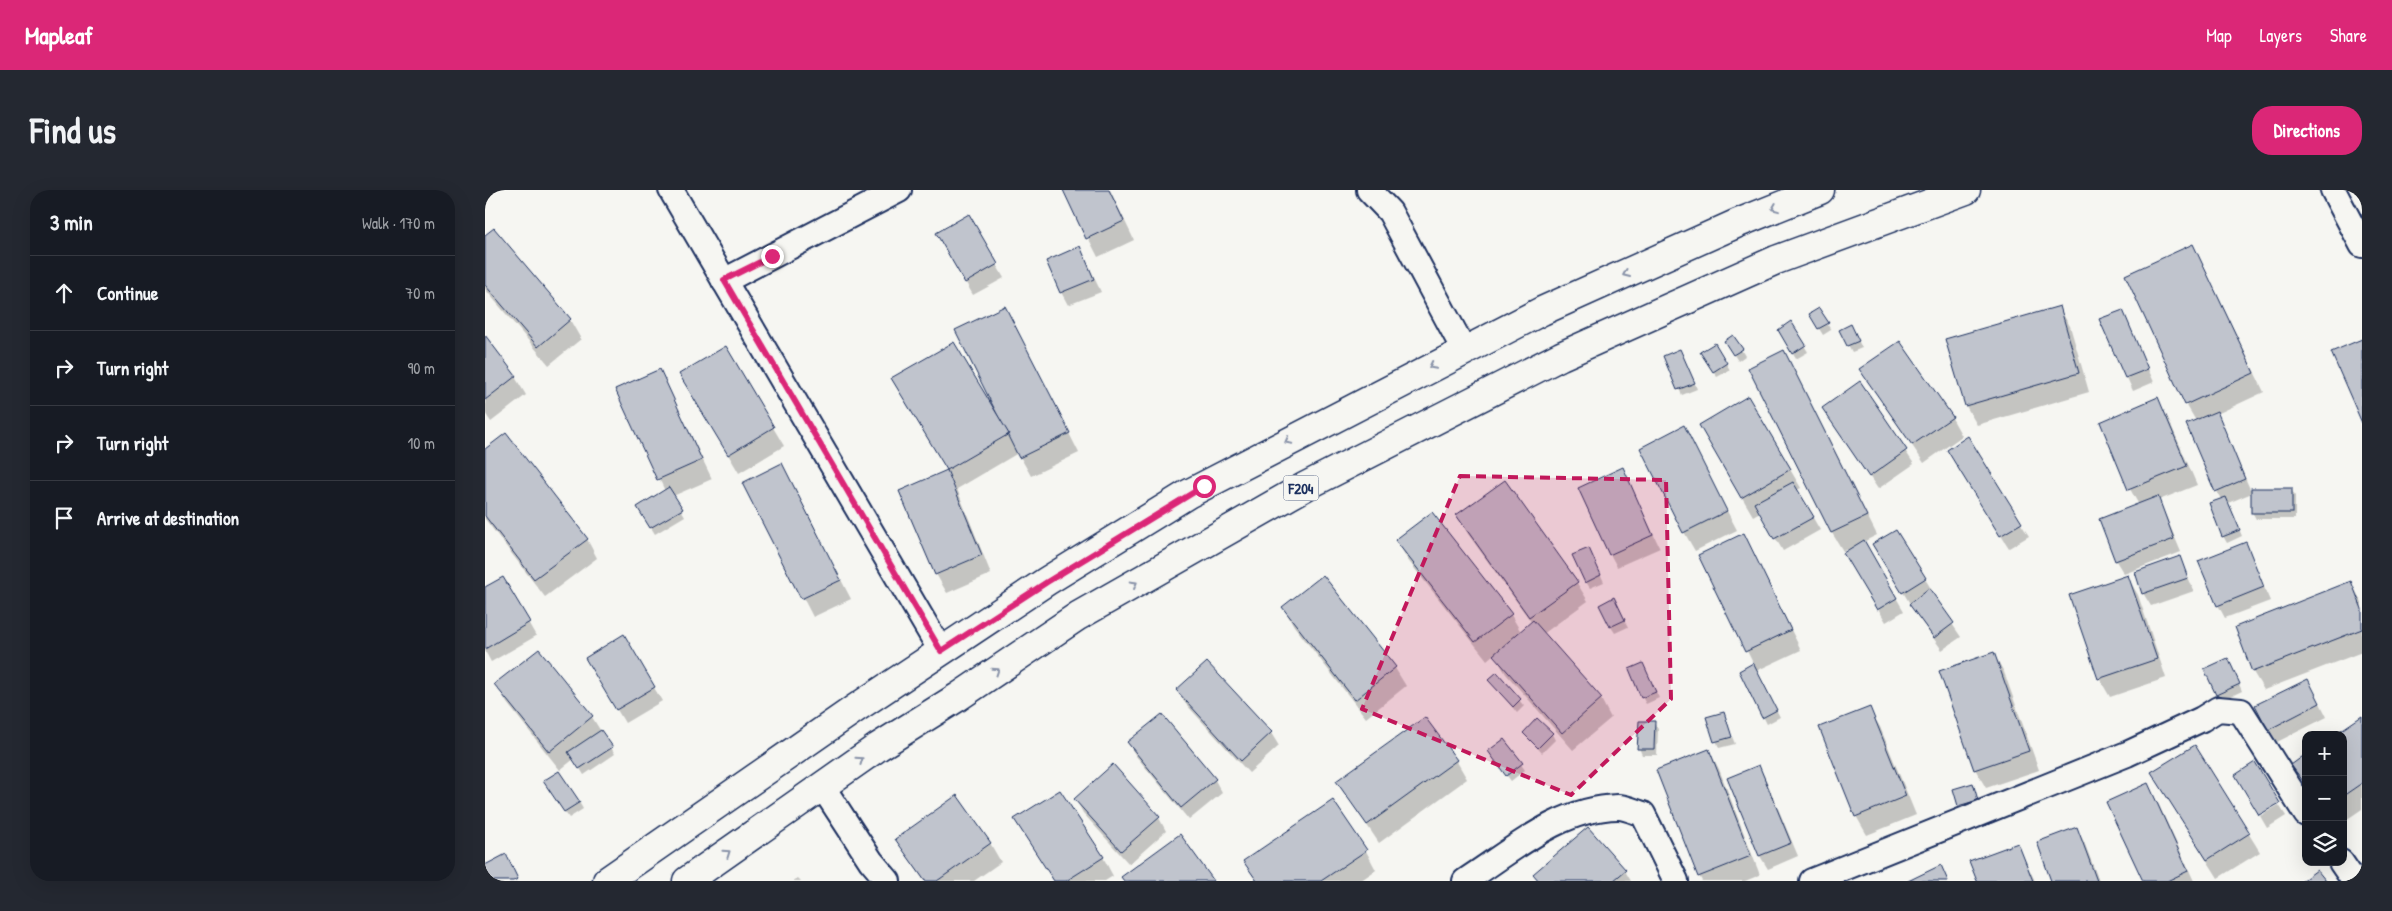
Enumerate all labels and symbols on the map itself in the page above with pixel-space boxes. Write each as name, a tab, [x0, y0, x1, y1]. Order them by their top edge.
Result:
one-way arrow	[1771, 202, 1780, 213]
route end	[761, 245, 784, 268]
one-way arrow	[1622, 267, 1631, 278]
one-way arrow	[1429, 360, 1438, 370]
one-way arrow	[1284, 435, 1293, 445]
route start	[1193, 475, 1216, 498]
road number: F204	[1283, 476, 1319, 500]
one-way arrow	[1128, 581, 1137, 591]
one-way arrow	[991, 668, 1000, 677]
one-way arrow	[854, 757, 864, 766]
one-way arrow	[721, 850, 731, 859]

